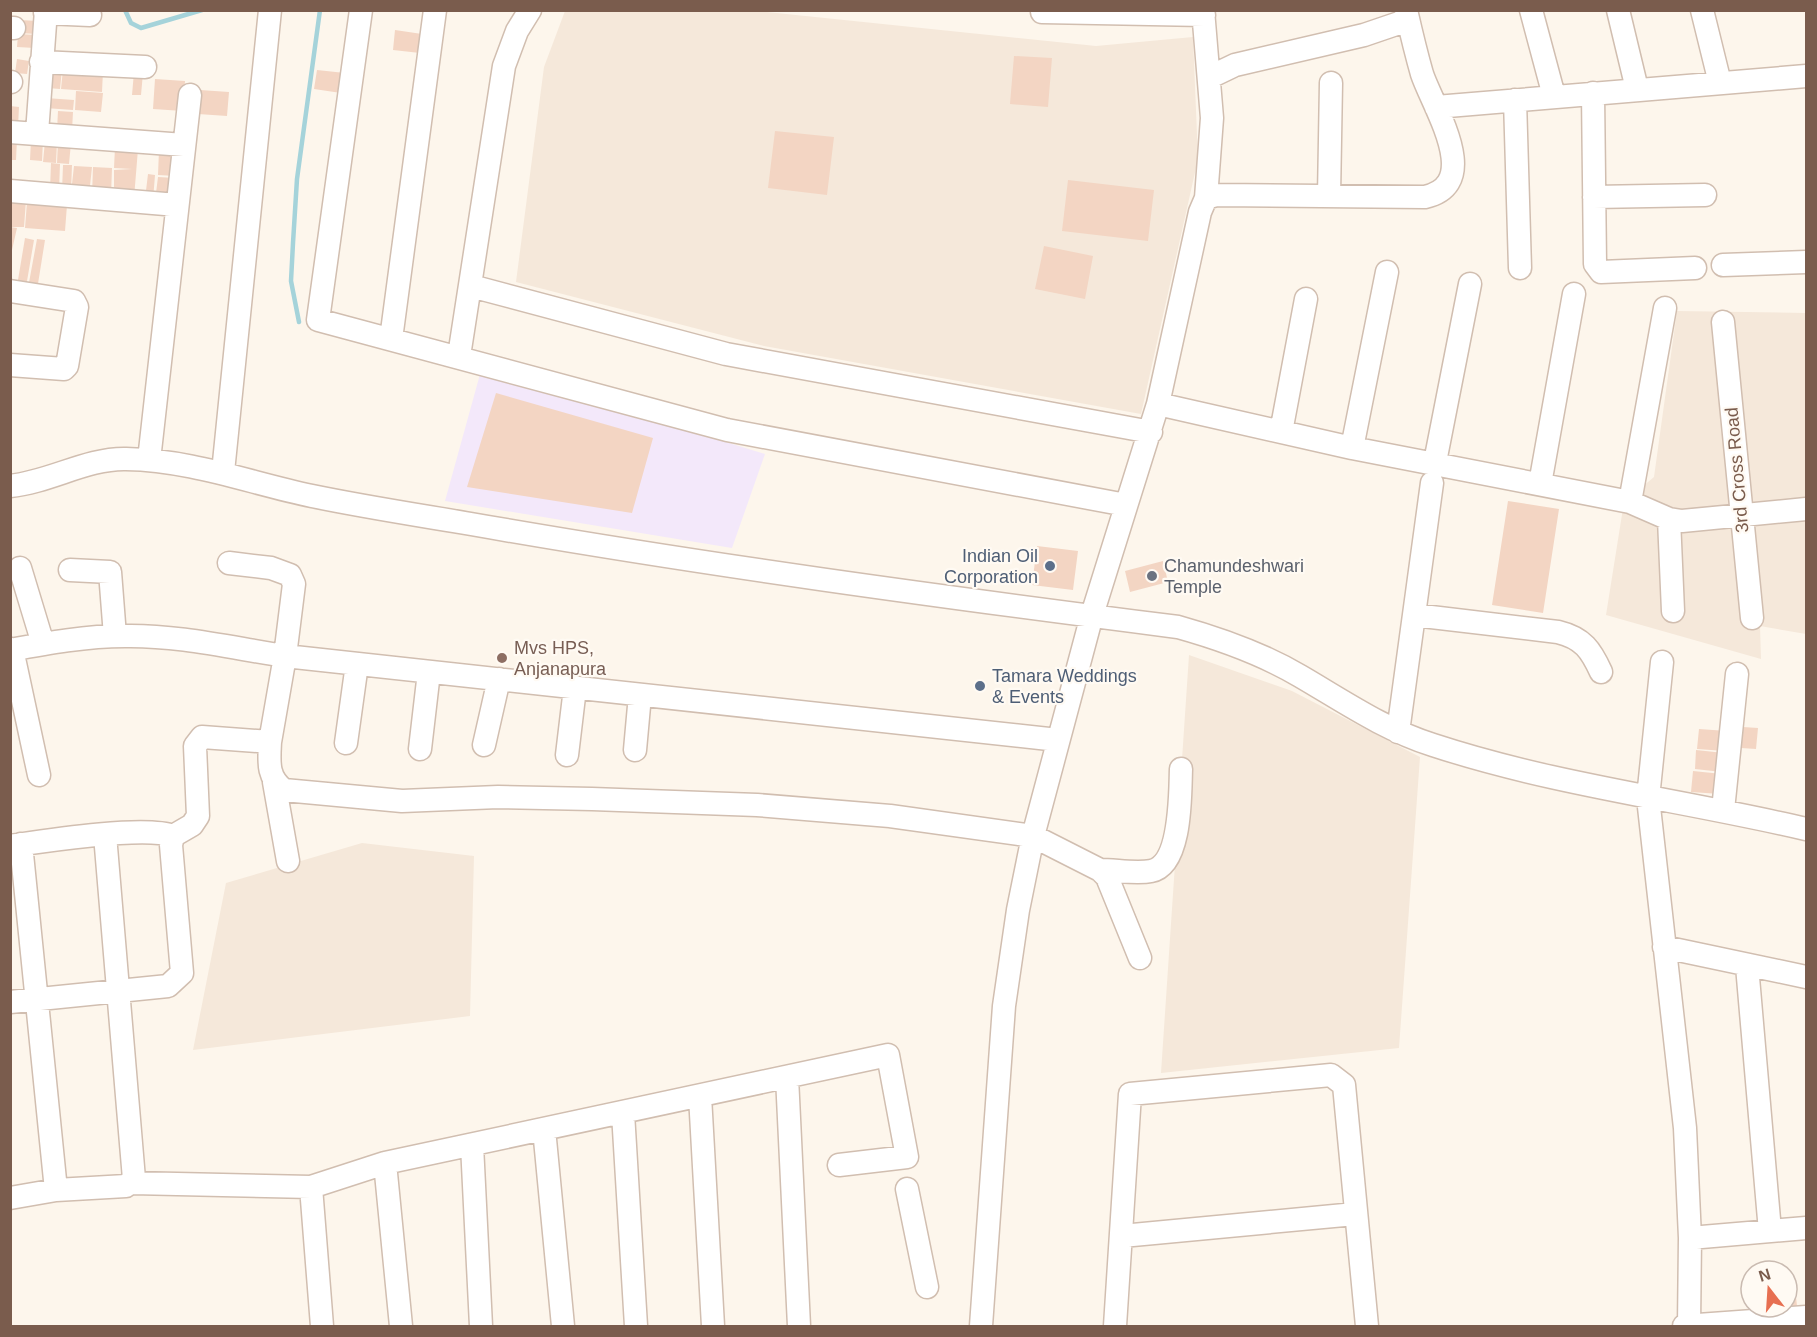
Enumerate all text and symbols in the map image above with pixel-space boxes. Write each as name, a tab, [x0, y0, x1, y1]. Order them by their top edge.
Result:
street label: 3rd Cross Road	[1722, 406, 1752, 534]
place label: Indian Oil Corporation	[944, 546, 1038, 587]
place label: Chamundeshwari Temple	[1164, 556, 1304, 597]
marker: Indian Oil Corporation	[1043, 559, 1057, 573]
marker: Chamundeshwari Temple	[1145, 569, 1159, 583]
place label: Mvs HPS, Anjanapura	[514, 638, 607, 679]
marker: Mvs HPS, Anjanapura	[495, 651, 509, 665]
place label: Tamara Weddings & Events	[992, 666, 1137, 707]
marker: Tamara Weddings & Events	[973, 679, 987, 693]
north arrow	[1739, 1259, 1799, 1319]
text: N	[1757, 1265, 1773, 1285]

